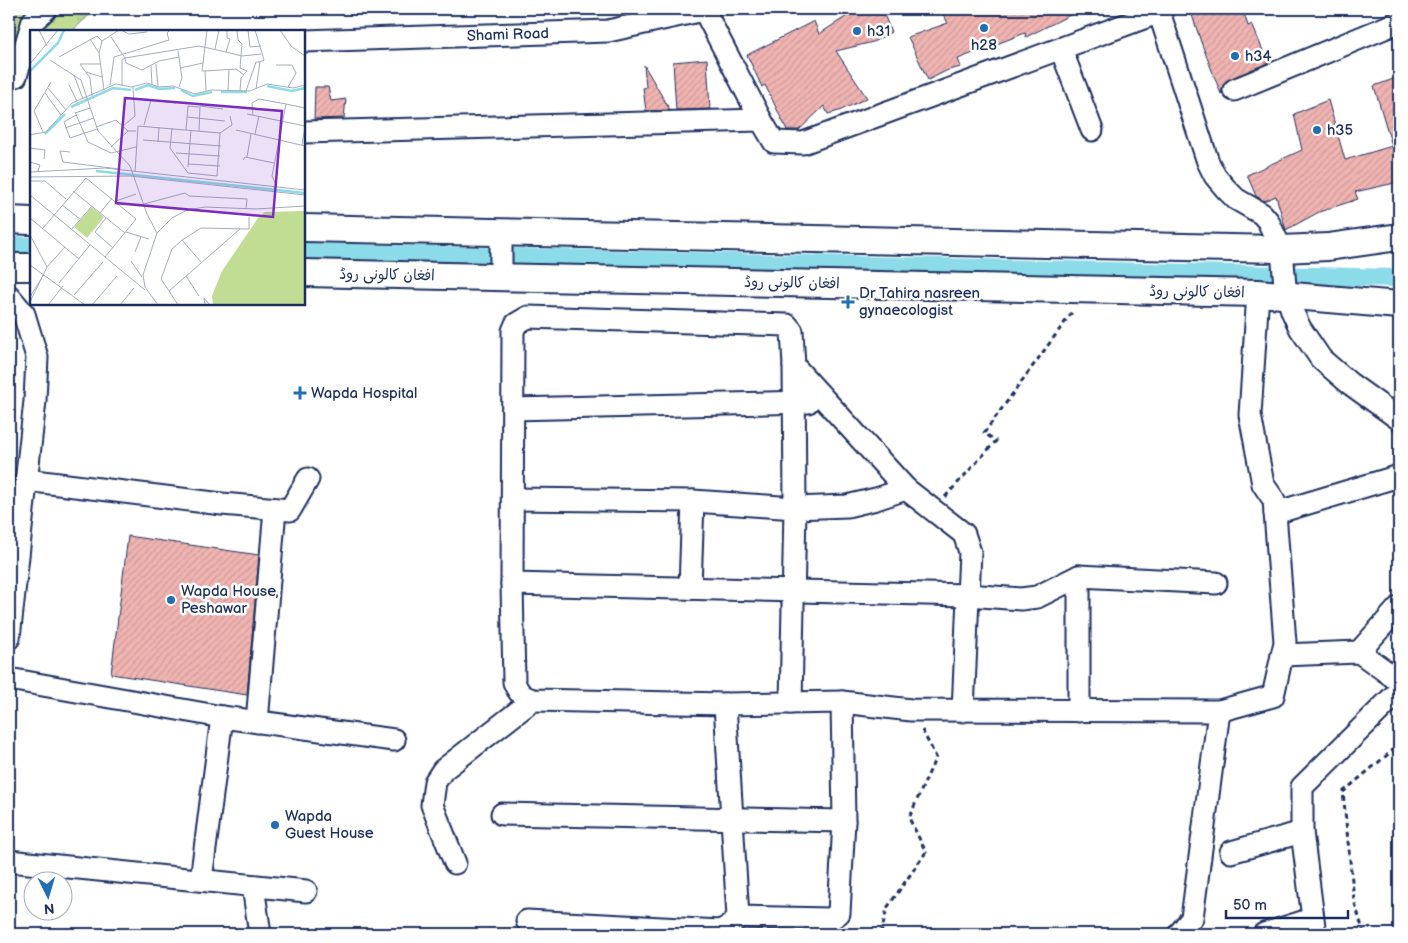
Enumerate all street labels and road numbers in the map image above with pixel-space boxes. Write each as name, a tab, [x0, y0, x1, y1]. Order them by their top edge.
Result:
street label: Shami Road	[467, 23, 549, 45]
street label: افغان کالونی روڈ	[339, 265, 435, 285]
street label: افغان کالونی روڈ	[744, 273, 840, 293]
street label: افغان کالونی روڈ	[1149, 282, 1245, 302]

